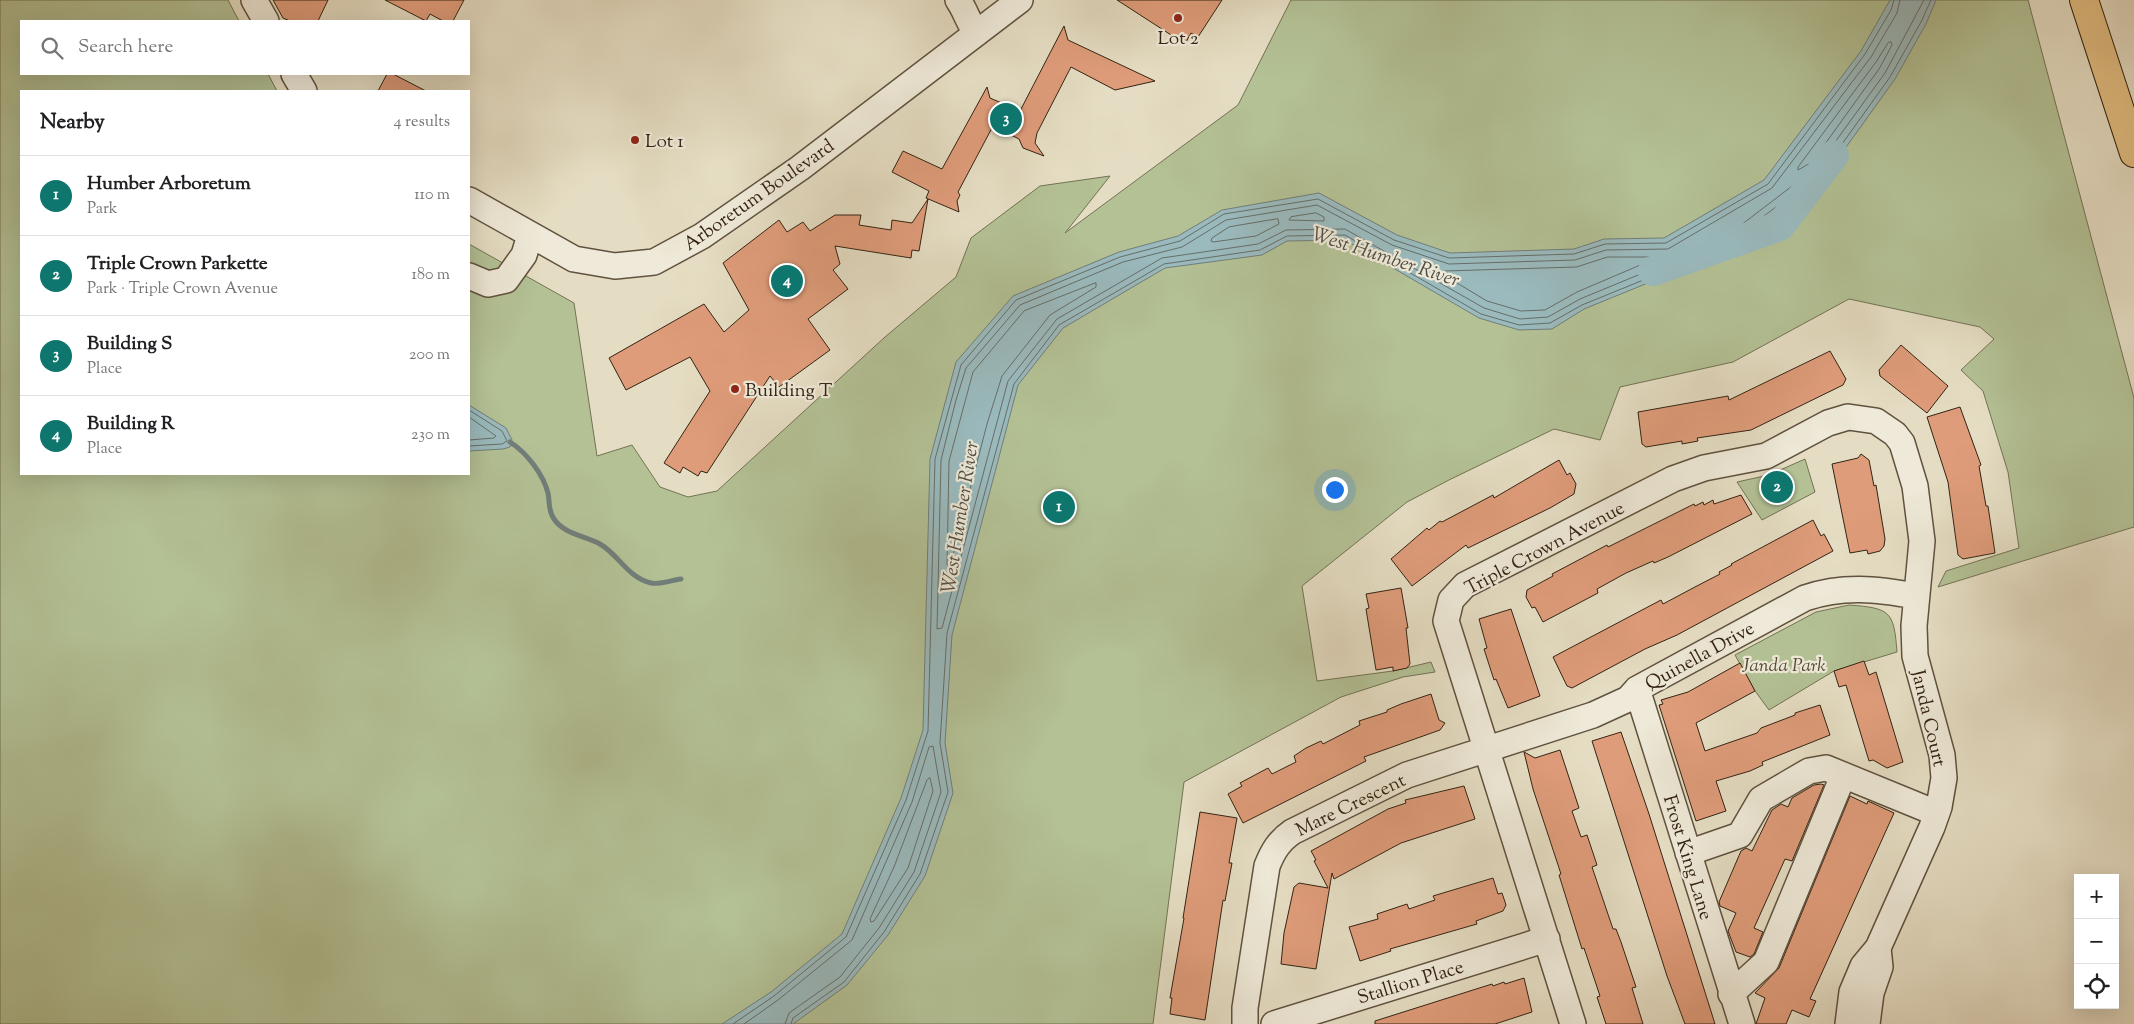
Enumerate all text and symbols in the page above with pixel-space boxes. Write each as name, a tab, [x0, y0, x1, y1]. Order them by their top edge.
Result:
marker: Lot 2	[1172, 12, 1184, 24]
search box	[20, 20, 470, 75]
place label: Lot 2	[1157, 26, 1199, 53]
icon: search	[38, 34, 66, 62]
text: Search here	[78, 34, 173, 61]
pin: 3	[990, 100, 1022, 138]
text: Nearby	[40, 108, 105, 138]
text: 4 results	[394, 111, 450, 134]
place label: Lot 1	[645, 129, 684, 156]
street label: Arboretum Boulevard	[678, 133, 841, 258]
marker: Lot 1	[629, 134, 641, 146]
text: Humber Arboretum	[87, 171, 251, 198]
text: 1	[53, 184, 59, 207]
text: 110 m	[414, 184, 450, 207]
text: Park	[87, 198, 118, 221]
water label: West Humber River	[1308, 221, 1463, 296]
text: Triple Crown Parkette	[87, 251, 268, 278]
pin: 4	[771, 262, 803, 300]
text: 2	[52, 264, 60, 287]
text: 180 m	[411, 264, 450, 287]
text: Park · Triple Crown Avenue	[87, 278, 278, 301]
text: Building S	[87, 331, 172, 358]
text: 3	[53, 344, 59, 367]
text: 200 m	[409, 344, 450, 367]
text: Place	[87, 358, 122, 381]
place label: Building T	[745, 378, 832, 405]
marker: Building T	[729, 383, 741, 395]
text: Building R	[87, 411, 175, 438]
text: 4	[52, 424, 60, 447]
text: 230 m	[411, 424, 450, 447]
text: Place	[87, 438, 122, 461]
water label: West Humber River	[935, 439, 988, 595]
pin: 2	[1761, 468, 1793, 506]
your location	[1322, 477, 1348, 503]
pin: 1	[1043, 488, 1075, 526]
street label: Triple Crown Avenue	[1460, 496, 1630, 603]
street label: Quinella Drive	[1641, 616, 1760, 698]
park label: Janda Park	[1741, 653, 1826, 680]
street label: Janda Court	[1903, 667, 1952, 770]
street label: Mare Crescent	[1291, 768, 1411, 845]
street label: Frost King Lane	[1655, 792, 1718, 924]
map controls	[2074, 874, 2119, 1009]
button: +	[2074, 874, 2119, 919]
button: −	[2074, 919, 2119, 964]
street label: Stallion Place	[1354, 954, 1467, 1012]
button: locate	[2074, 964, 2119, 1009]

